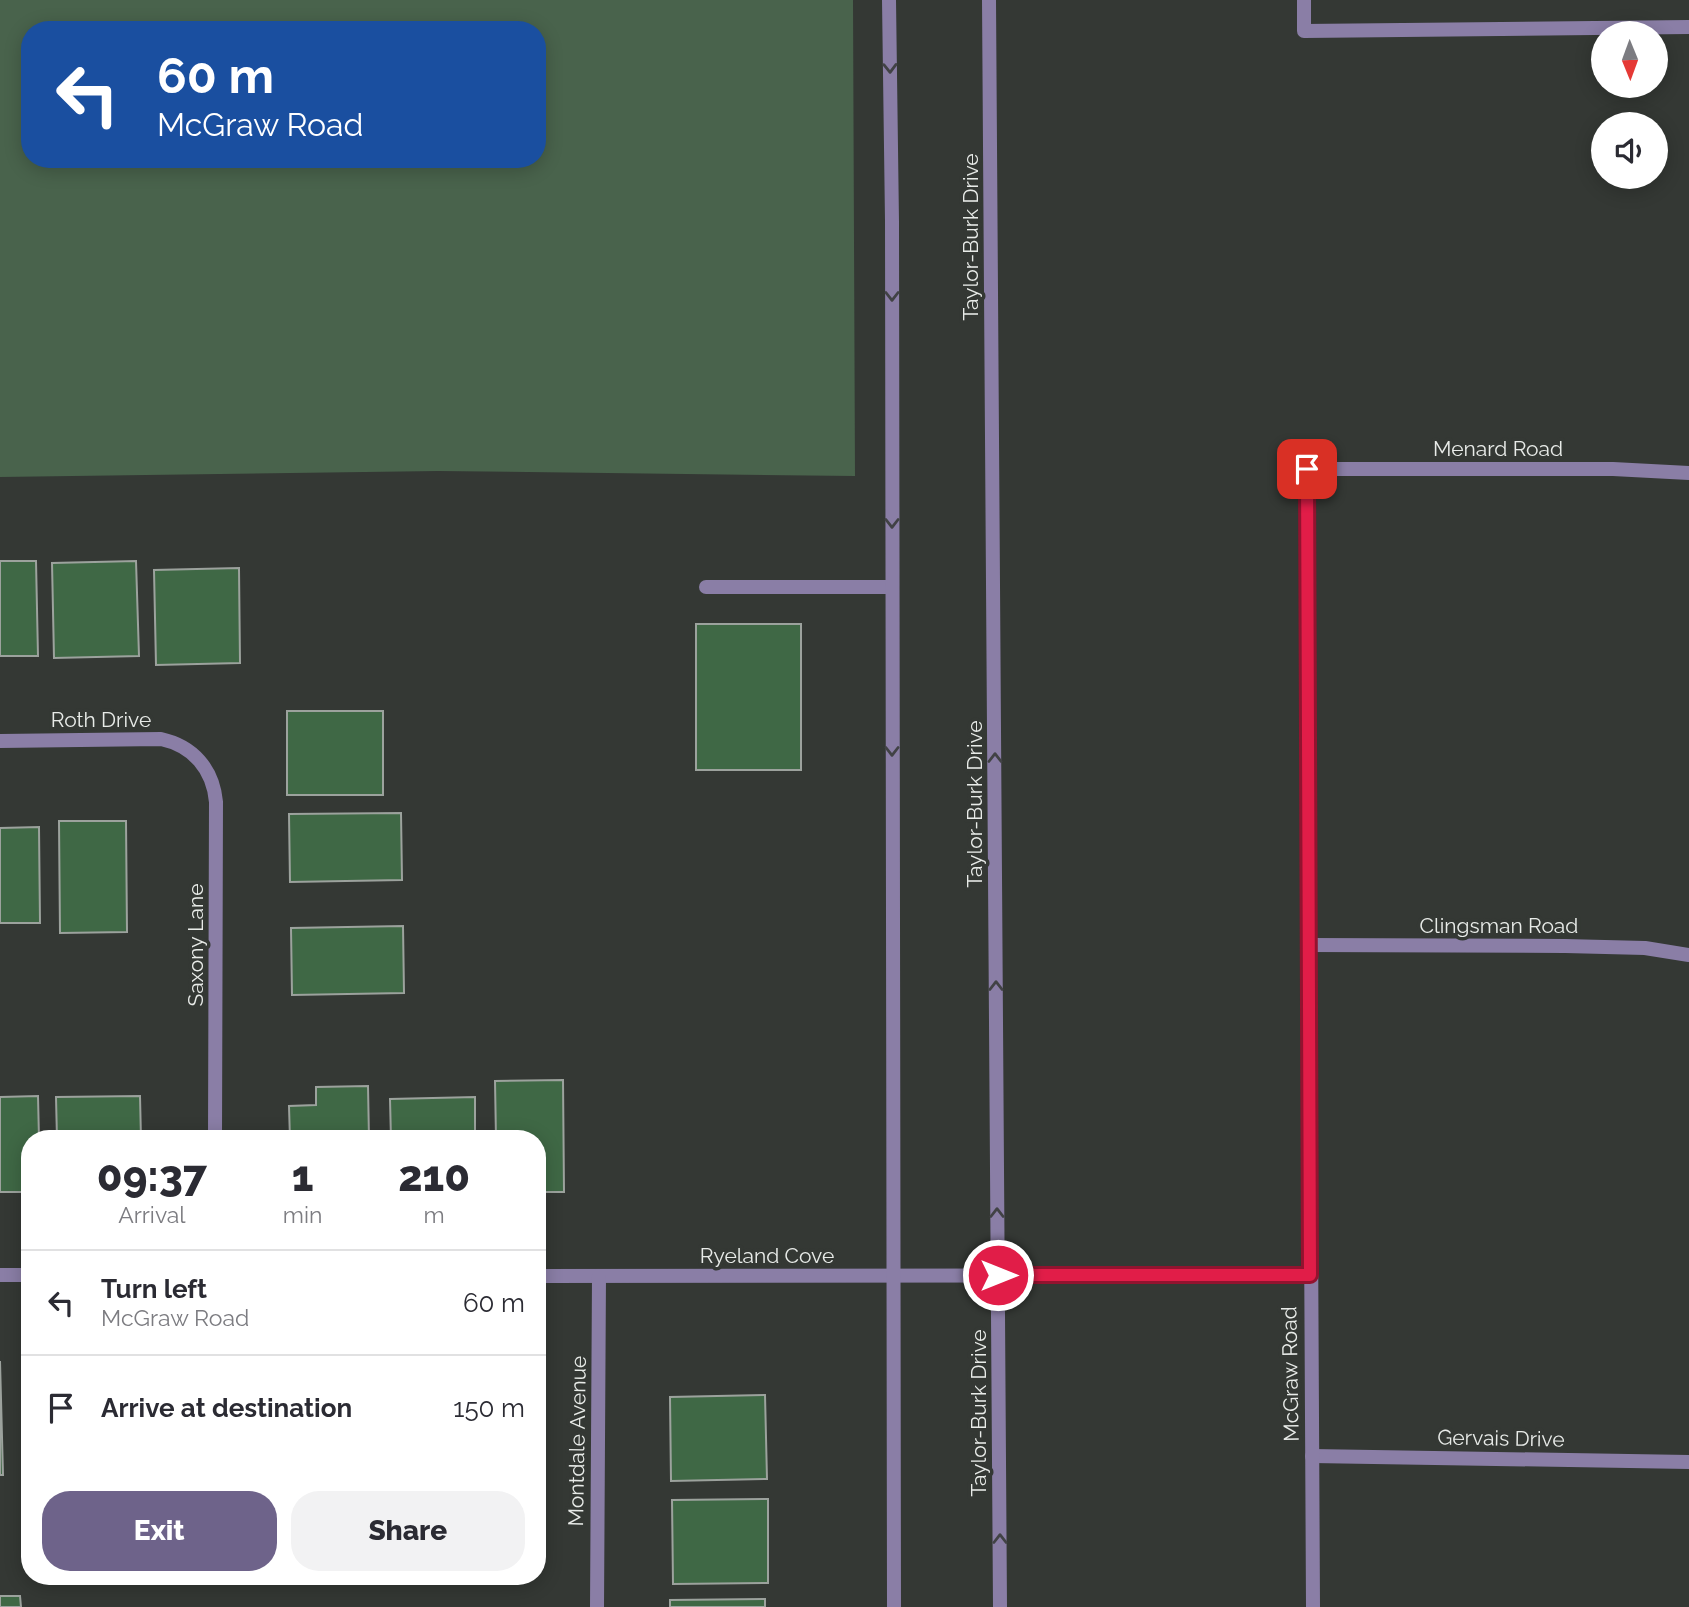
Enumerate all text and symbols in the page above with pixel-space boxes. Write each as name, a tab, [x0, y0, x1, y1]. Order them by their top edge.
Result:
north arrow	[1591, 21, 1668, 98]
map controls	[1591, 21, 1668, 189]
text: 60 m	[157, 47, 274, 104]
icon: left	[42, 49, 133, 140]
one-way arrow	[882, 63, 897, 74]
text: McGraw Road	[157, 106, 363, 143]
button: sound	[1591, 112, 1668, 189]
street label: Taylor-Burk Drive	[958, 153, 983, 321]
one-way arrow	[884, 291, 900, 301]
street label: Menard Road	[1433, 436, 1563, 461]
pin	[1277, 439, 1337, 499]
icon: arrive	[1288, 450, 1326, 488]
one-way arrow	[884, 518, 900, 529]
street label: Roth Drive	[51, 707, 151, 732]
street label: Taylor-Burk Drive	[962, 720, 987, 888]
one-way arrow	[884, 746, 900, 756]
one-way arrow	[987, 753, 1002, 764]
street label: Saxony Lane	[183, 883, 208, 1007]
street label: Clingsman Road	[1420, 913, 1578, 938]
one-way arrow	[988, 980, 1004, 991]
text: 09:37	[97, 1152, 207, 1201]
text: 1	[292, 1152, 313, 1201]
text: 210	[398, 1152, 470, 1201]
text: Arrival	[118, 1201, 186, 1228]
text: min	[283, 1201, 322, 1228]
text: m	[424, 1201, 445, 1228]
one-way arrow	[989, 1208, 1005, 1218]
position arrow	[961, 1238, 1035, 1312]
street label: Ryeland Cove	[700, 1243, 834, 1268]
text: Turn left	[101, 1274, 207, 1304]
icon: left	[42, 1284, 80, 1322]
text: 60 m	[463, 1288, 525, 1318]
text: McGraw Road	[101, 1304, 249, 1331]
street label: McGraw Road	[1276, 1306, 1304, 1442]
street label: Taylor-Burk Drive	[966, 1329, 991, 1497]
street label: Montdale Avenue	[563, 1355, 591, 1527]
icon: arrive	[42, 1389, 80, 1427]
text: Arrive at destination	[101, 1393, 352, 1423]
text: 150 m	[453, 1393, 525, 1423]
street label: Gervais Drive	[1437, 1424, 1565, 1452]
button: Exit	[42, 1491, 277, 1571]
button: Share	[291, 1491, 525, 1571]
one-way arrow	[992, 1533, 1007, 1544]

